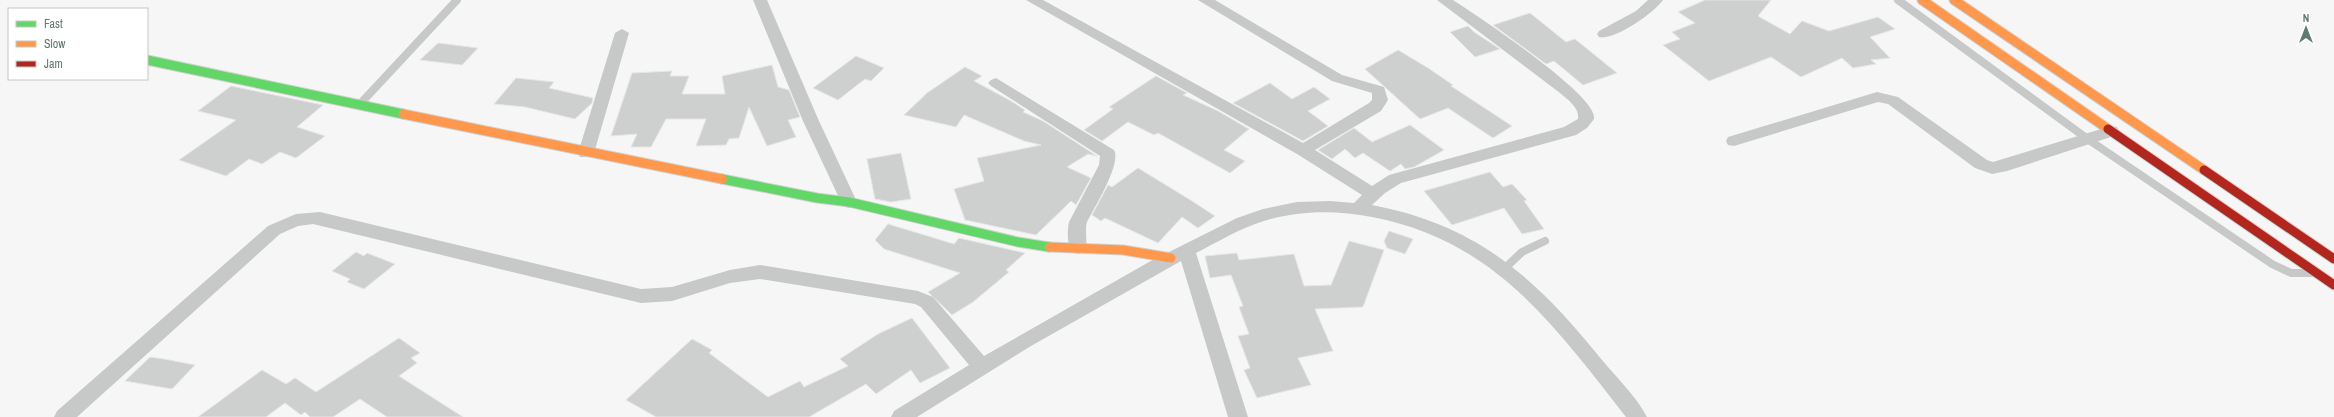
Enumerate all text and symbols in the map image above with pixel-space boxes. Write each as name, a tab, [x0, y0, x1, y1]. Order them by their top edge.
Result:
legend	[8, 8, 148, 80]
north arrow	[2286, 8, 2326, 48]
text: N	[2303, 11, 2309, 25]
text: Fast	[44, 16, 63, 32]
text: Slow	[44, 36, 66, 52]
text: Jam	[44, 56, 63, 72]

